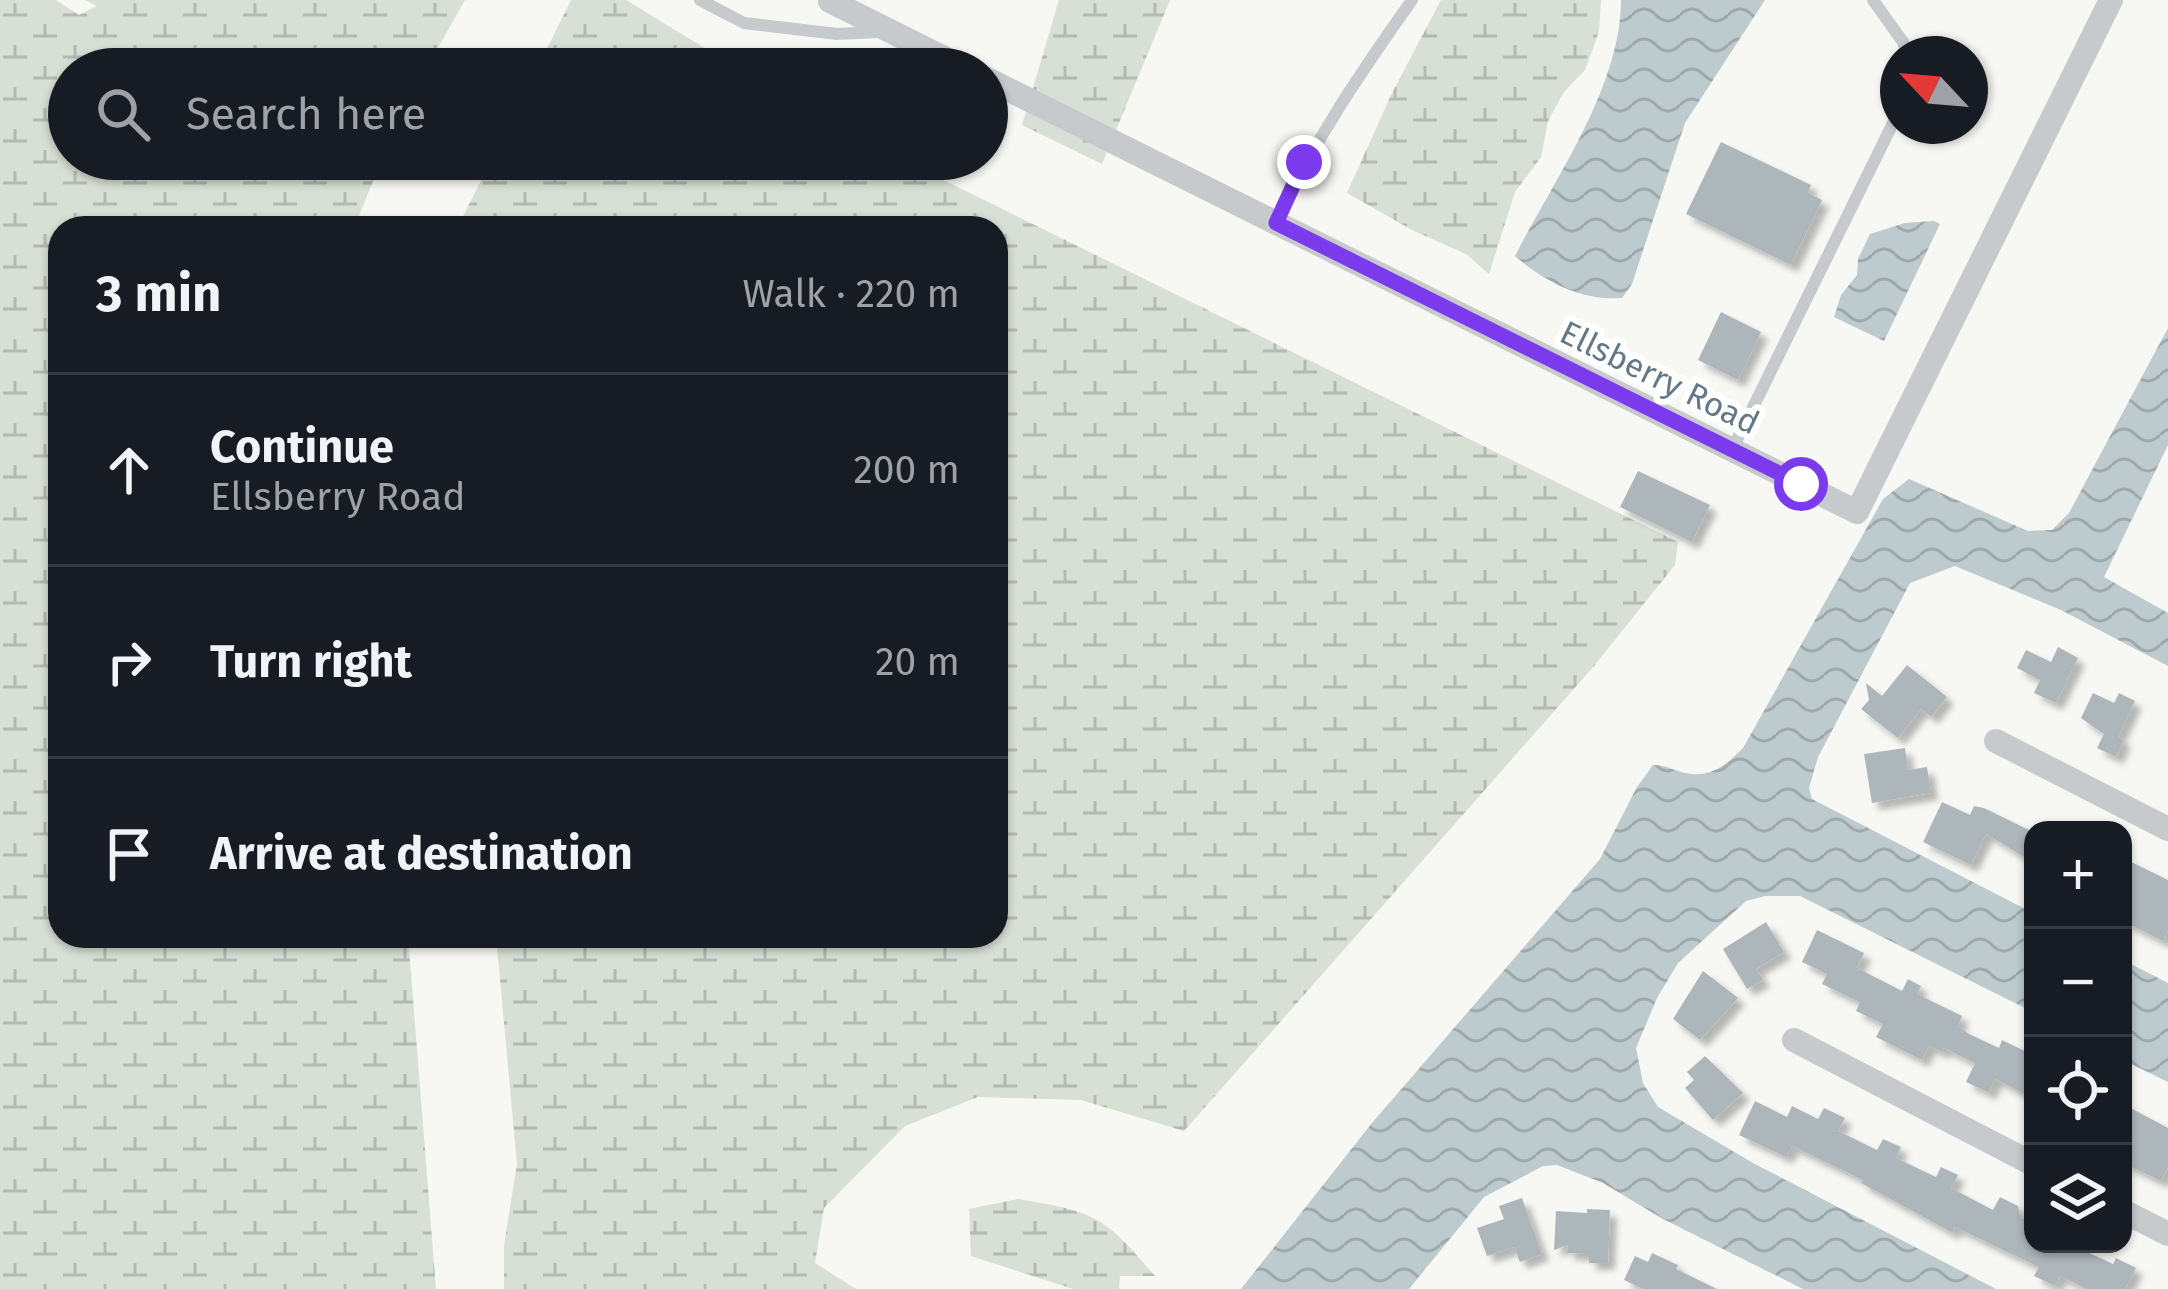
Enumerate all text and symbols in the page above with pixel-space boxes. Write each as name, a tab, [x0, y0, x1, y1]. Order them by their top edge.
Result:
north arrow	[1880, 36, 1988, 144]
search box	[48, 48, 1008, 180]
icon: search	[90, 81, 156, 147]
text: Search here	[186, 87, 426, 141]
route end	[1277, 135, 1331, 189]
text: 3 min	[96, 263, 222, 325]
text: Walk · 220 m	[743, 271, 960, 317]
street label: Ellsberry Road	[1554, 313, 1766, 443]
text: Continue	[210, 420, 394, 474]
icon: ahead	[96, 437, 162, 503]
text: 200 m	[853, 447, 960, 493]
route start	[1774, 457, 1828, 511]
text: Ellsberry Road	[210, 474, 466, 520]
icon: right	[96, 629, 162, 695]
text: Turn right	[210, 635, 412, 689]
text: 20 m	[875, 639, 960, 685]
icon: arrive	[96, 821, 162, 887]
map controls	[2024, 821, 2132, 1253]
button: +	[2024, 821, 2132, 929]
text: Arrive at destination	[210, 827, 633, 881]
button: −	[2024, 929, 2132, 1037]
button: locate	[2024, 1037, 2132, 1145]
button: layers	[2024, 1145, 2132, 1253]

